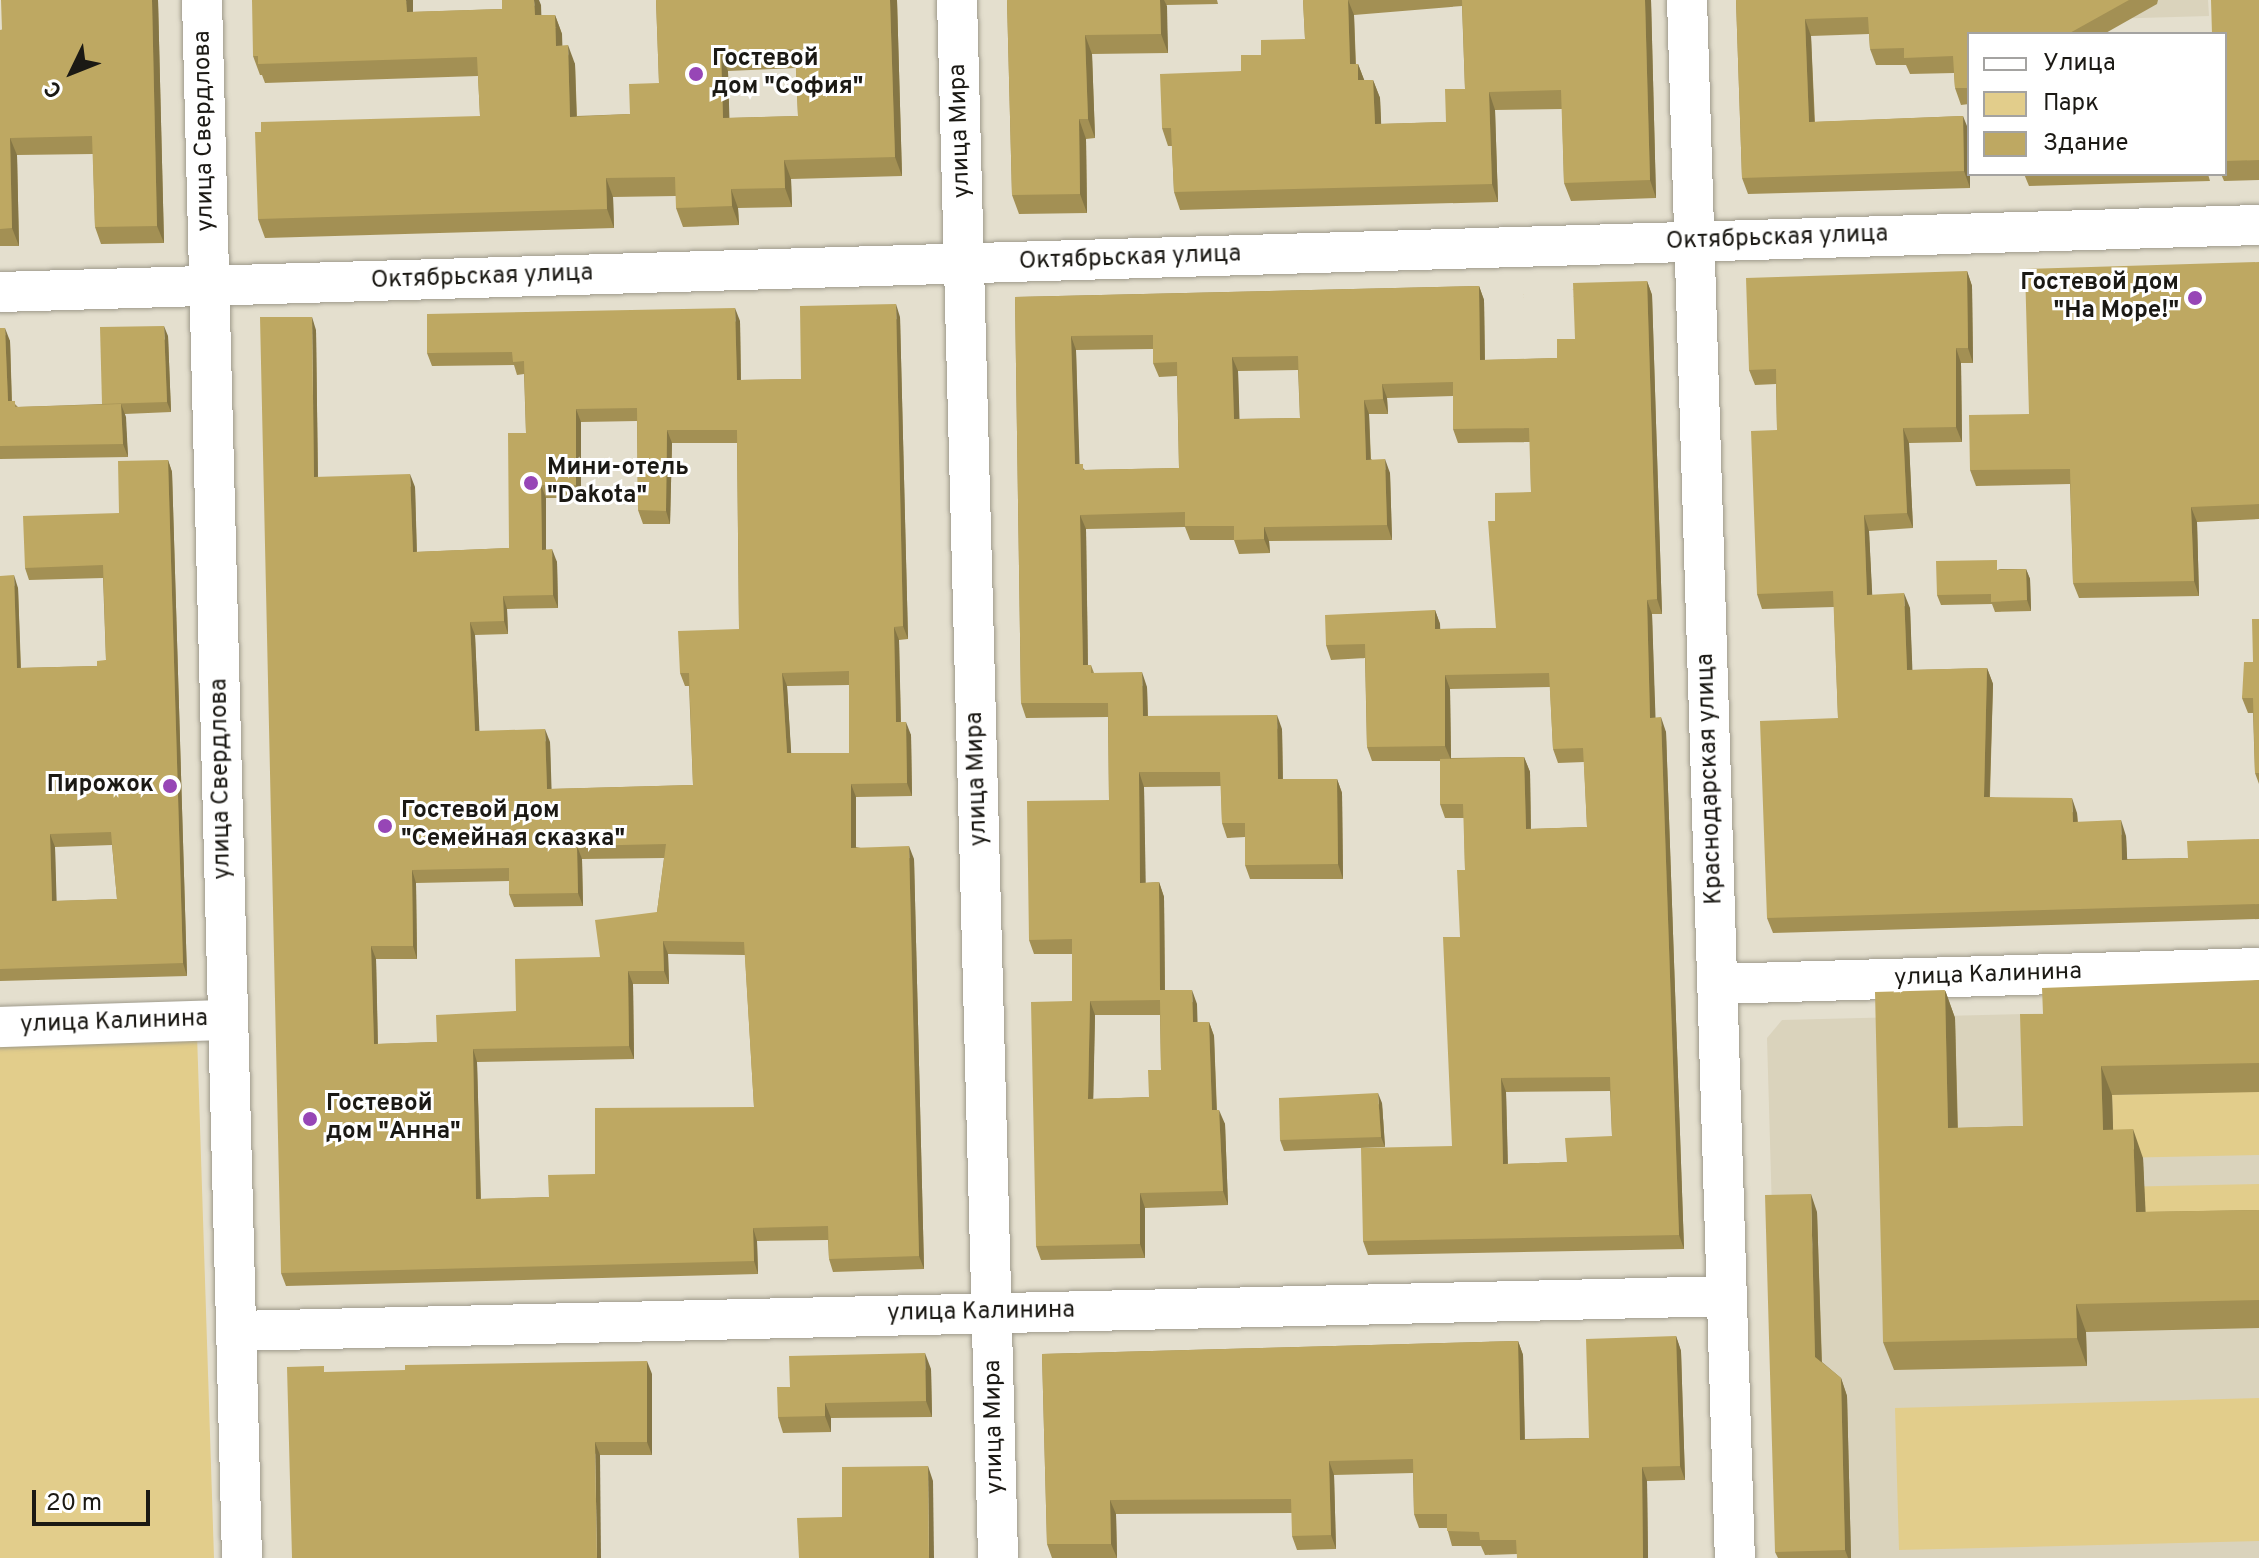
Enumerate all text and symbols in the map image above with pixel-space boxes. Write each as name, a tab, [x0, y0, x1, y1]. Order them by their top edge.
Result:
street label: улица Свердлова	[189, 30, 221, 232]
north arrow	[32, 32, 112, 112]
legend	[1967, 32, 2227, 176]
place label: Гостевой дом "София"	[712, 46, 863, 102]
text: Улица	[2043, 49, 2116, 79]
street label: улица Мира	[944, 63, 978, 199]
marker: Гостевой дом "София"	[687, 65, 705, 83]
text: С	[39, 74, 69, 103]
text: Парк	[2043, 89, 2099, 119]
text: Здание	[2043, 129, 2129, 159]
street label: Октябрьская улица	[1665, 221, 1889, 257]
street label: Октябрьская улица	[1018, 241, 1242, 277]
street label: Октябрьская улица	[370, 260, 594, 296]
place label: Гостевой дом "На Море!"	[2020, 270, 2179, 326]
marker: Гостевой дом "На Море!"	[2186, 289, 2204, 307]
place label: Мини-отель "Dakota"	[547, 455, 689, 511]
marker: Мини-отель "Dakota"	[522, 474, 540, 492]
street label: Краснодарская улица	[1692, 653, 1730, 905]
street label: улица Свердлова	[206, 678, 238, 880]
street label: улица Мира	[961, 711, 995, 847]
place label: Пирожок	[47, 772, 154, 800]
marker: Пирожок	[161, 777, 179, 795]
place label: Гостевой дом "Семейная сказка"	[401, 798, 625, 854]
marker: Гостевой дом "Семейная сказка"	[376, 817, 394, 835]
street label: улица Калинина	[1894, 958, 2082, 994]
street label: улица Калинина	[20, 1005, 208, 1041]
place label: Гостевой дом "Анна"	[326, 1091, 461, 1147]
marker: Гостевой дом "Анна"	[301, 1110, 319, 1128]
street label: улица Калинина	[887, 1297, 1075, 1329]
street label: улица Мира	[979, 1359, 1011, 1495]
scale bar	[36, 1474, 154, 1524]
text: 20 m	[46, 1489, 102, 1519]

